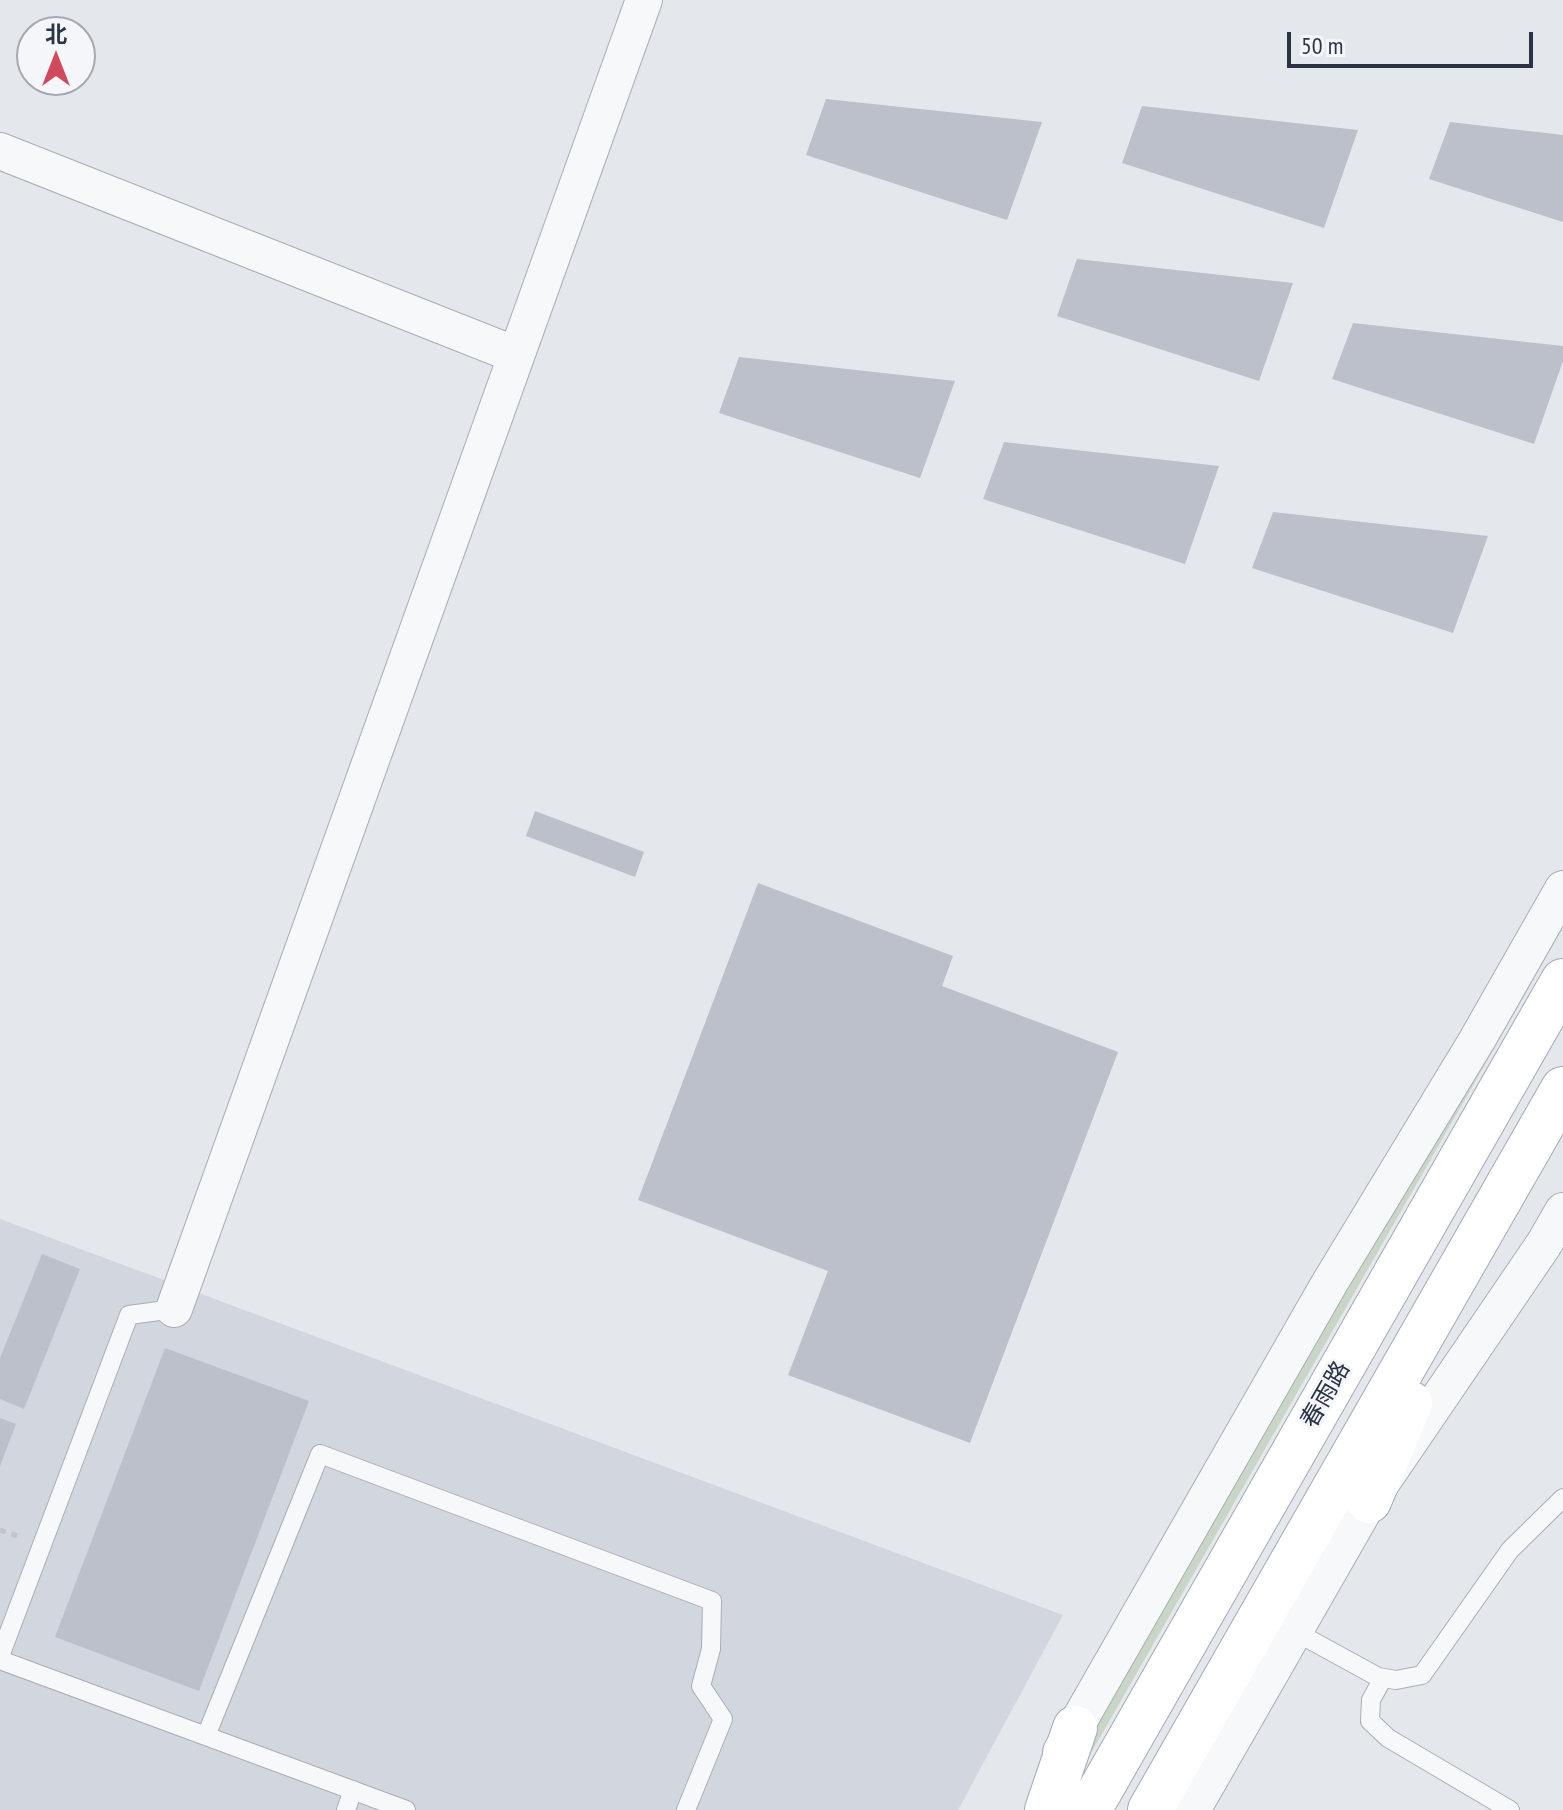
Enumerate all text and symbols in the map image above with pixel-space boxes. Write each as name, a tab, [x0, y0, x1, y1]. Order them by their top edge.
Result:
north arrow	[16, 16, 96, 96]
scale bar	[1291, 16, 1537, 66]
text: 北	[45, 20, 67, 48]
text: 50 m	[1301, 30, 1343, 61]
street label: 春雨路	[1296, 1357, 1356, 1433]

